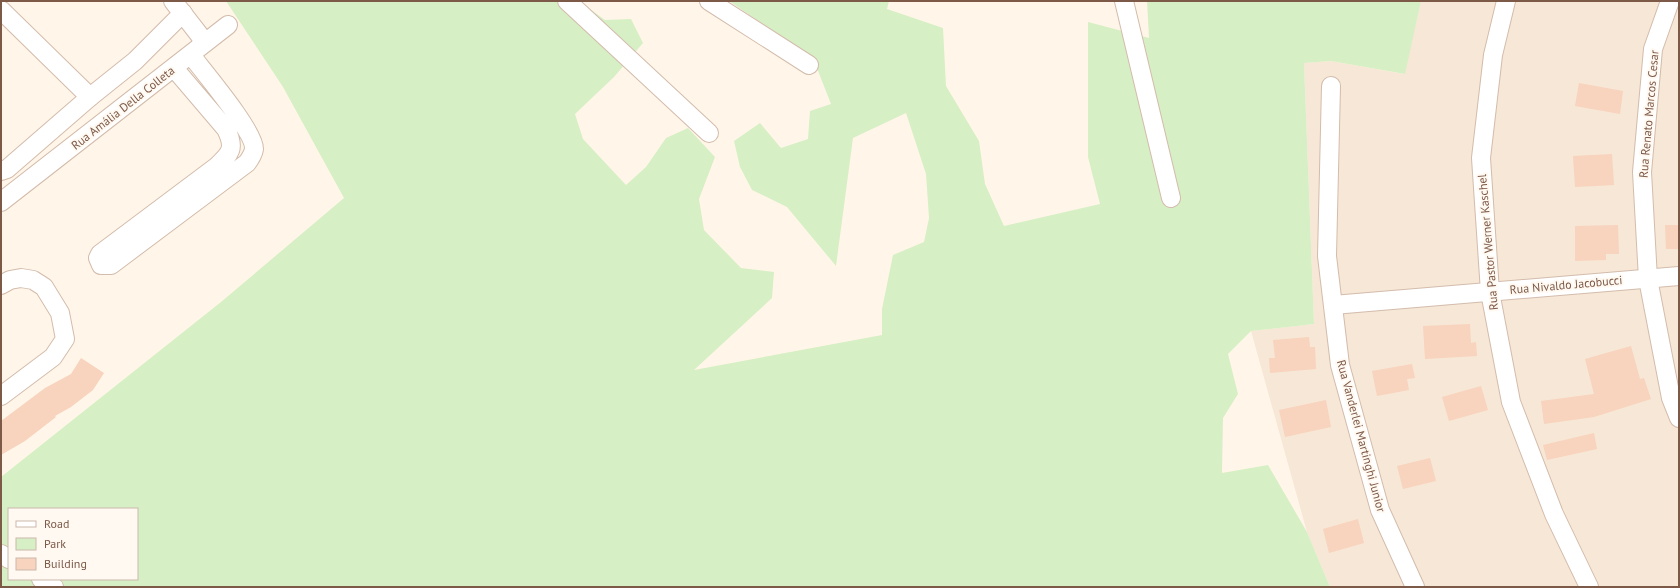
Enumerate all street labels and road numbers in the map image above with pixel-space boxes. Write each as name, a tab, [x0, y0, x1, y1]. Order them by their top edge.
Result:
street label: Rua Renato Marcos Cesar	[1635, 49, 1662, 179]
street label: Rua Amália Della Colleta	[68, 63, 177, 153]
street label: Rua Pastor Werner Kaschel	[1474, 173, 1501, 311]
street label: Rua Nivaldo Jacobucci	[1509, 272, 1623, 297]
street label: Rua Vanderlei Martinghi Junior	[1334, 358, 1389, 514]

